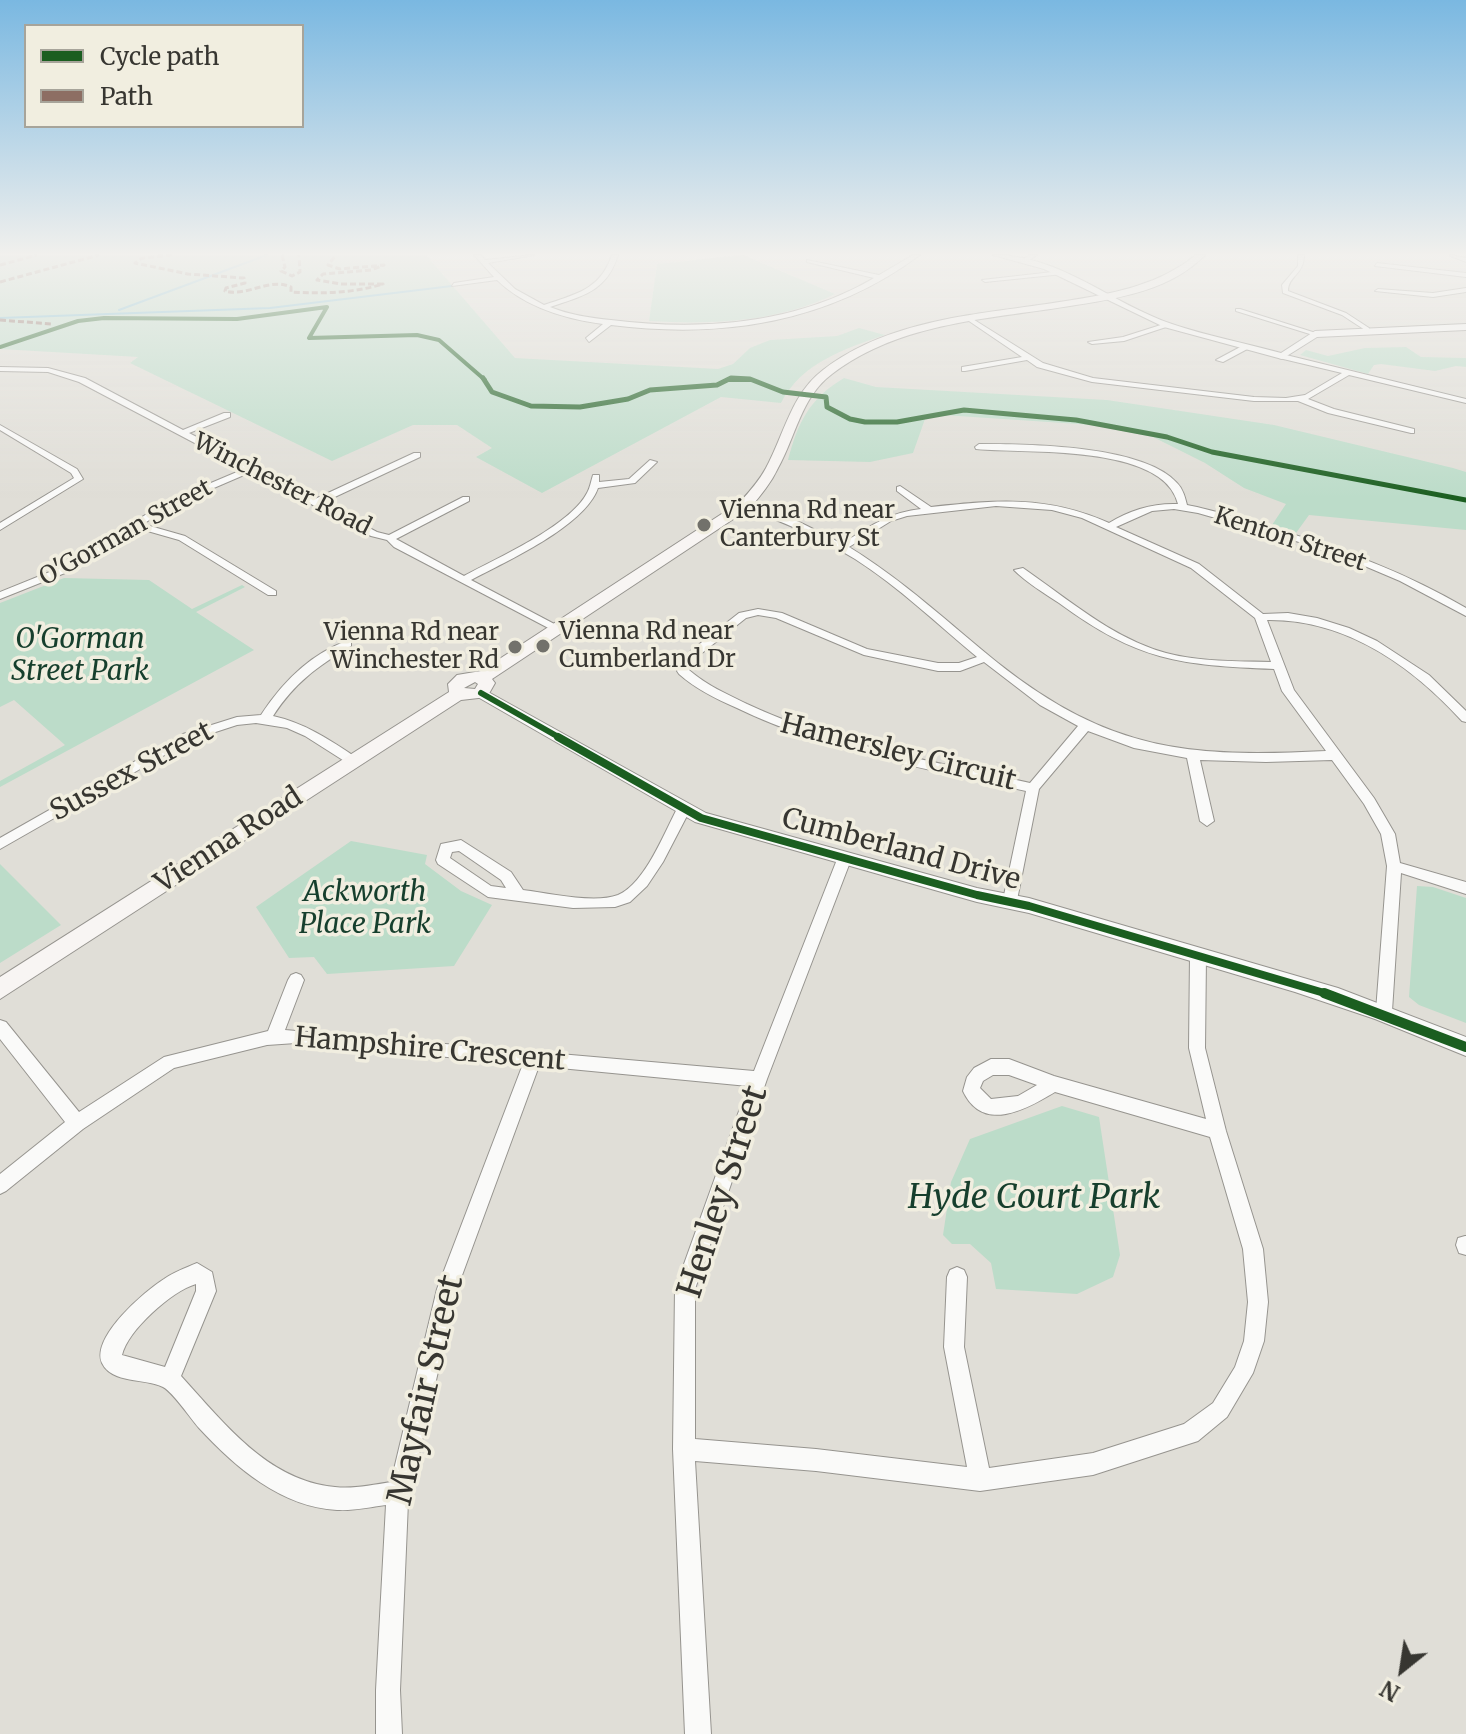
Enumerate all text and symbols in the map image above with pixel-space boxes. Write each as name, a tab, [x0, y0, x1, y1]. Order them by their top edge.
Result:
legend	[24, 24, 304, 128]
text: Cycle path	[100, 41, 219, 72]
text: Path	[100, 81, 153, 112]
street label: Winchester Road	[188, 428, 376, 542]
street label: O'Gorman Street	[35, 474, 217, 592]
place label: Vienna Rd near Canterbury St	[720, 497, 895, 553]
street label: Kenton Street	[1210, 502, 1370, 578]
marker: Vienna Rd near Canterbury St	[695, 516, 713, 534]
place label: Vienna Rd near Cumberland Dr	[559, 618, 736, 674]
place label: Vienna Rd near Winchester Rd	[324, 619, 499, 675]
park label: O'Gorman Street Park	[11, 623, 149, 689]
marker: Vienna Rd near Cumberland Dr	[534, 637, 552, 655]
marker: Vienna Rd near Winchester Rd	[506, 638, 524, 656]
street label: Hamersley Circuit	[777, 707, 1019, 799]
street label: Sussex Street	[45, 715, 219, 829]
street label: Vienna Road	[149, 781, 309, 901]
street label: Cumberland Drive	[778, 802, 1024, 898]
park label: Ackworth Place Park	[299, 876, 431, 942]
street label: Hampshire Crescent	[293, 1021, 567, 1079]
street label: Henley Street	[671, 1081, 777, 1303]
park label: Hyde Court Park	[908, 1178, 1160, 1218]
street label: Mayfair Street	[381, 1271, 473, 1509]
north arrow	[1362, 1630, 1442, 1710]
text: N	[1375, 1674, 1405, 1707]

